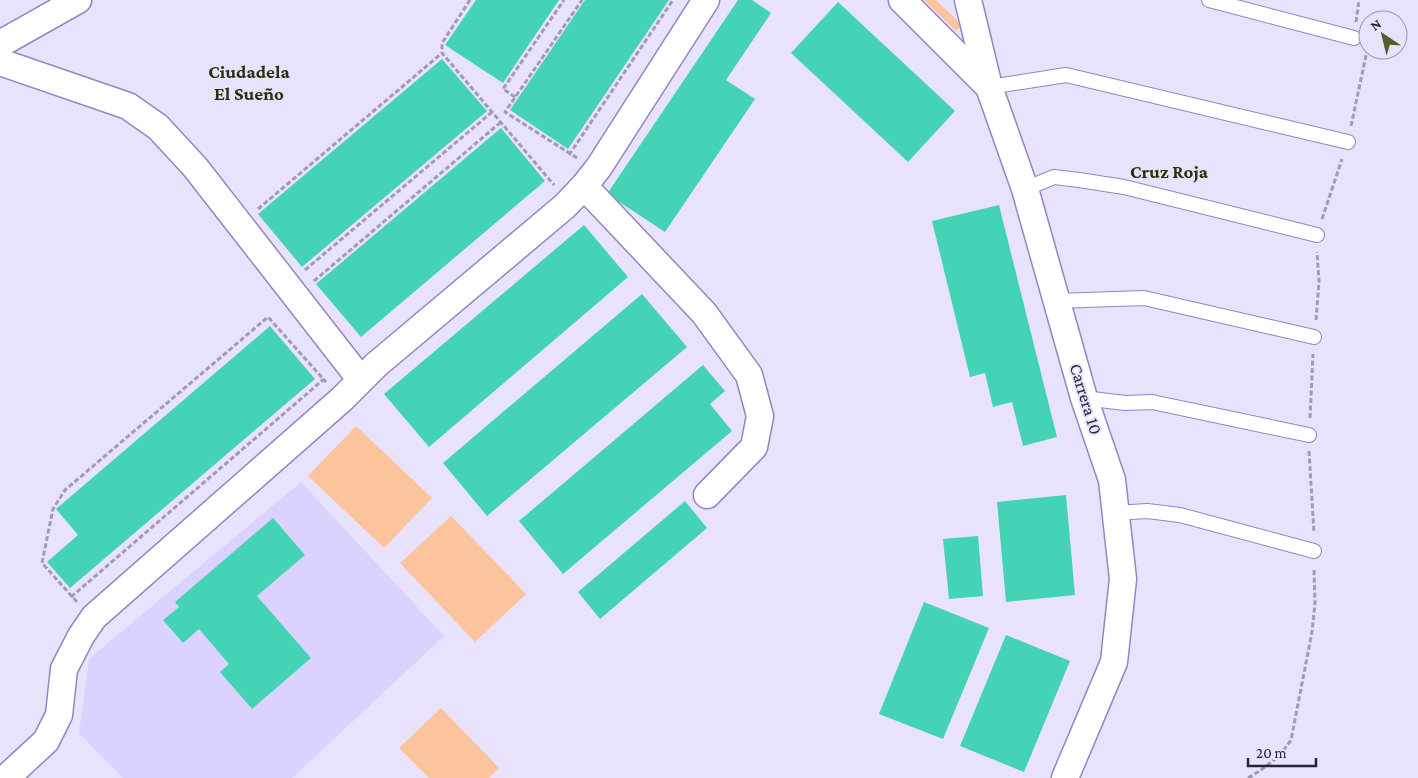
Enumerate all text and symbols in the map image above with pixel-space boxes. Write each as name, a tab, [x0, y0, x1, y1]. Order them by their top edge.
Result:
north arrow	[1358, 10, 1408, 60]
text: N	[1367, 15, 1384, 34]
district label: Ciudadela El Sueño	[208, 61, 290, 104]
district label: Cruz Roja	[1130, 161, 1209, 183]
street label: Carrera 10	[1066, 361, 1106, 437]
scale bar	[1248, 736, 1316, 768]
text: 20 m	[1256, 745, 1287, 761]

